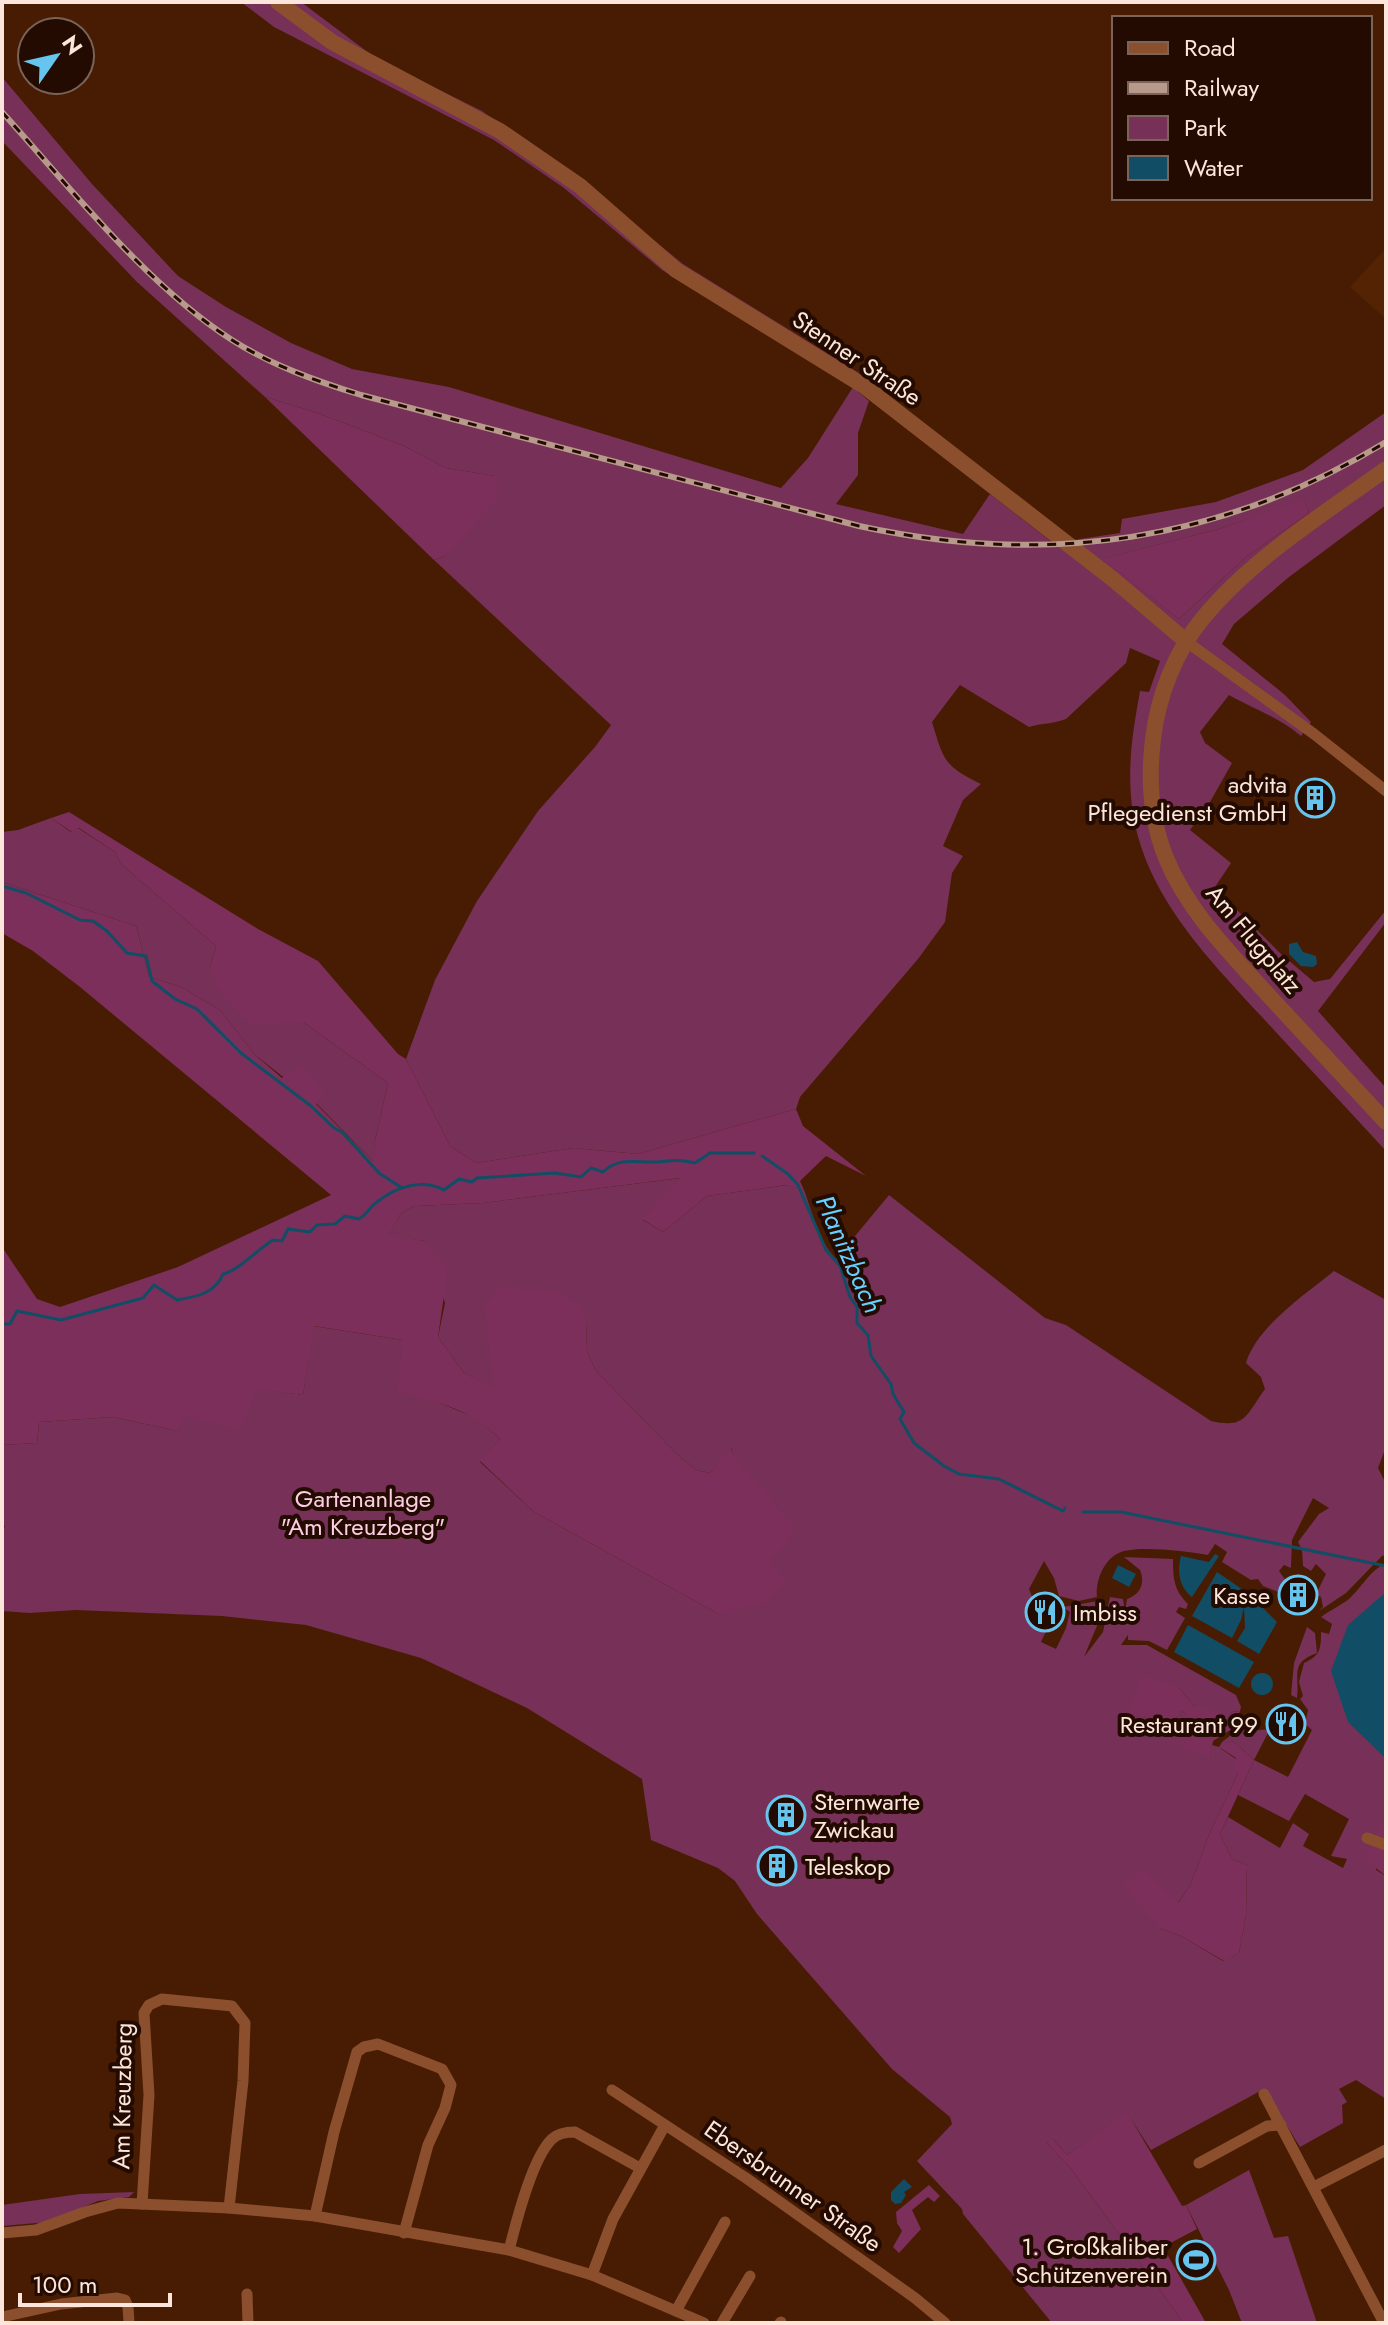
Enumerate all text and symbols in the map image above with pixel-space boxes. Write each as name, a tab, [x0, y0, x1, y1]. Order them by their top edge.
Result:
north arrow	[16, 16, 96, 96]
legend	[1112, 16, 1372, 200]
text: N	[54, 29, 91, 61]
text: Road	[1184, 30, 1236, 65]
text: Railway	[1184, 70, 1259, 105]
text: Park	[1184, 110, 1227, 145]
text: Water	[1184, 150, 1244, 185]
street label: Stenner Straße	[786, 302, 928, 414]
place label: advita Pflegedienst GmbH	[1087, 767, 1287, 830]
building icon: advita Pflegedienst GmbH	[1294, 777, 1336, 819]
street label: Am Flugplatz	[1198, 877, 1310, 1001]
water label: Planitzbach	[806, 1189, 892, 1319]
park label: Gartenanlage "Am Kreuzberg"	[281, 1481, 445, 1544]
building icon: Kasse	[1277, 1574, 1319, 1616]
place label: Kasse	[1213, 1578, 1270, 1613]
restaurant icon: Imbiss	[1024, 1591, 1066, 1633]
place label: Imbiss	[1073, 1595, 1137, 1630]
restaurant icon: Restaurant 99	[1265, 1703, 1307, 1745]
place label: Restaurant 99	[1120, 1707, 1258, 1742]
place label: Sternwarte Zwickau	[814, 1784, 920, 1847]
building icon: Sternwarte Zwickau	[765, 1794, 807, 1836]
building icon: Teleskop	[756, 1845, 798, 1887]
place label: Teleskop	[805, 1849, 891, 1884]
street label: Am Kreuzberg	[103, 2022, 141, 2170]
street label: Ebersbrunner Straße	[697, 2112, 889, 2260]
place label: 1. Großkaliber Schützenverein	[1015, 2229, 1169, 2292]
sports icon: 1. Großkaliber Schützenverein	[1175, 2239, 1217, 2281]
scale bar	[20, 2257, 170, 2307]
text: 100 m	[32, 2267, 98, 2302]

